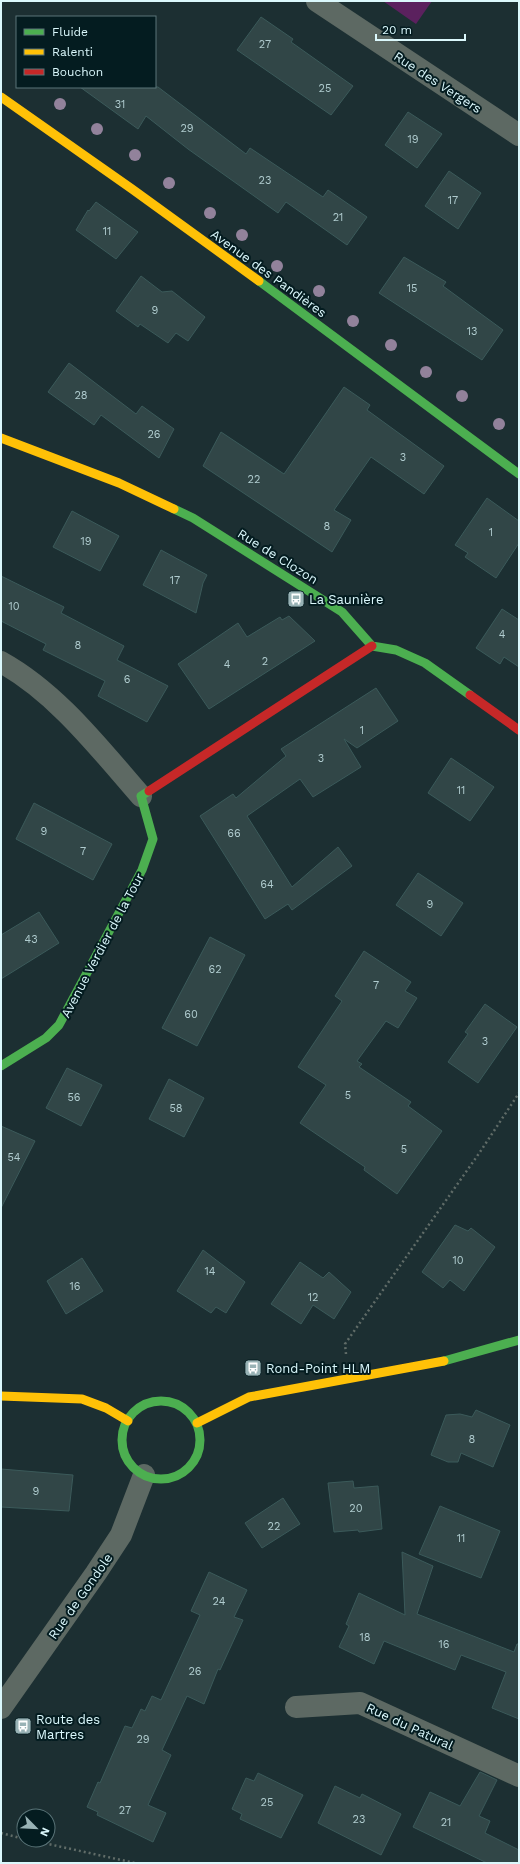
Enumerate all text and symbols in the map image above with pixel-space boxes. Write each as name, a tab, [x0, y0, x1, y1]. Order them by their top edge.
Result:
legend	[16, 16, 156, 88]
scale bar	[376, 16, 465, 42]
text: 20 m	[382, 23, 412, 37]
text: Fluide	[52, 25, 88, 39]
house number: 27	[259, 38, 271, 51]
text: Ralenti	[52, 45, 93, 59]
street label: Rue des Vergers	[391, 48, 485, 116]
text: Bouchon	[52, 65, 103, 79]
house number: 25	[319, 82, 331, 95]
house number: 31	[115, 98, 125, 111]
house number: 29	[180, 122, 194, 135]
house number: 19	[407, 133, 419, 146]
house number: 23	[259, 174, 271, 187]
house number: 17	[448, 194, 458, 207]
house number: 21	[333, 211, 343, 224]
house number: 11	[103, 225, 111, 238]
street label: Avenue des Pandières	[208, 226, 330, 320]
house number: 15	[407, 282, 417, 295]
house number: 9	[152, 304, 159, 317]
house number: 13	[467, 325, 477, 338]
house number: 28	[74, 389, 88, 402]
house number: 26	[147, 428, 161, 441]
house number: 3	[400, 451, 406, 464]
house number: 22	[248, 473, 260, 486]
house number: 8	[324, 520, 331, 533]
street label: Rue de Clozon	[235, 526, 321, 587]
house number: 1	[489, 526, 493, 539]
house number: 19	[80, 535, 92, 548]
house number: 17	[170, 574, 180, 587]
bus stop icon: La Saunière	[286, 589, 306, 609]
place label: La Saunière	[309, 592, 383, 607]
house number: 10	[8, 600, 20, 613]
house number: 4	[499, 628, 506, 641]
house number: 8	[75, 639, 82, 652]
house number: 2	[262, 655, 268, 668]
house number: 4	[224, 658, 231, 671]
house number: 6	[124, 673, 131, 686]
house number: 1	[360, 724, 364, 737]
house number: 3	[318, 752, 324, 765]
house number: 11	[457, 784, 465, 797]
house number: 9	[41, 825, 48, 838]
house number: 66	[227, 827, 241, 840]
house number: 7	[80, 845, 86, 858]
street label: Avenue Verdier de la Tour	[58, 870, 147, 1020]
house number: 64	[260, 878, 274, 891]
house number: 9	[427, 898, 434, 911]
house number: 43	[24, 933, 38, 946]
house number: 62	[208, 963, 222, 976]
house number: 7	[373, 979, 379, 992]
house number: 60	[184, 1008, 198, 1021]
house number: 3	[482, 1035, 488, 1048]
house number: 5	[345, 1089, 351, 1102]
house number: 56	[67, 1091, 81, 1104]
house number: 58	[169, 1102, 183, 1115]
house number: 5	[401, 1143, 407, 1156]
house number: 54	[7, 1151, 21, 1164]
house number: 10	[452, 1254, 464, 1267]
house number: 14	[204, 1265, 216, 1278]
house number: 16	[70, 1280, 81, 1293]
house number: 12	[308, 1291, 318, 1304]
bus stop icon: Rond-Point HLM	[243, 1358, 263, 1378]
place label: Rond-Point HLM	[266, 1361, 370, 1376]
house number: 8	[469, 1433, 476, 1446]
house number: 9	[33, 1485, 40, 1498]
house number: 20	[349, 1502, 363, 1515]
house number: 22	[268, 1520, 280, 1533]
house number: 11	[457, 1532, 465, 1545]
street label: Rue de Gondole	[45, 1551, 116, 1642]
house number: 24	[213, 1595, 226, 1608]
house number: 18	[359, 1631, 371, 1644]
house number: 16	[439, 1638, 450, 1651]
house number: 26	[188, 1665, 202, 1678]
street label: Rue du Patural	[364, 1700, 456, 1753]
place label: Route des Martres	[36, 1712, 100, 1742]
bus stop icon: Route des Martres	[13, 1716, 33, 1736]
house number: 29	[136, 1733, 150, 1746]
house number: 25	[261, 1796, 273, 1809]
house number: 27	[119, 1804, 131, 1817]
north arrow	[16, 1808, 56, 1848]
house number: 23	[353, 1813, 365, 1826]
house number: 21	[441, 1816, 451, 1829]
text: N	[37, 1825, 52, 1838]

